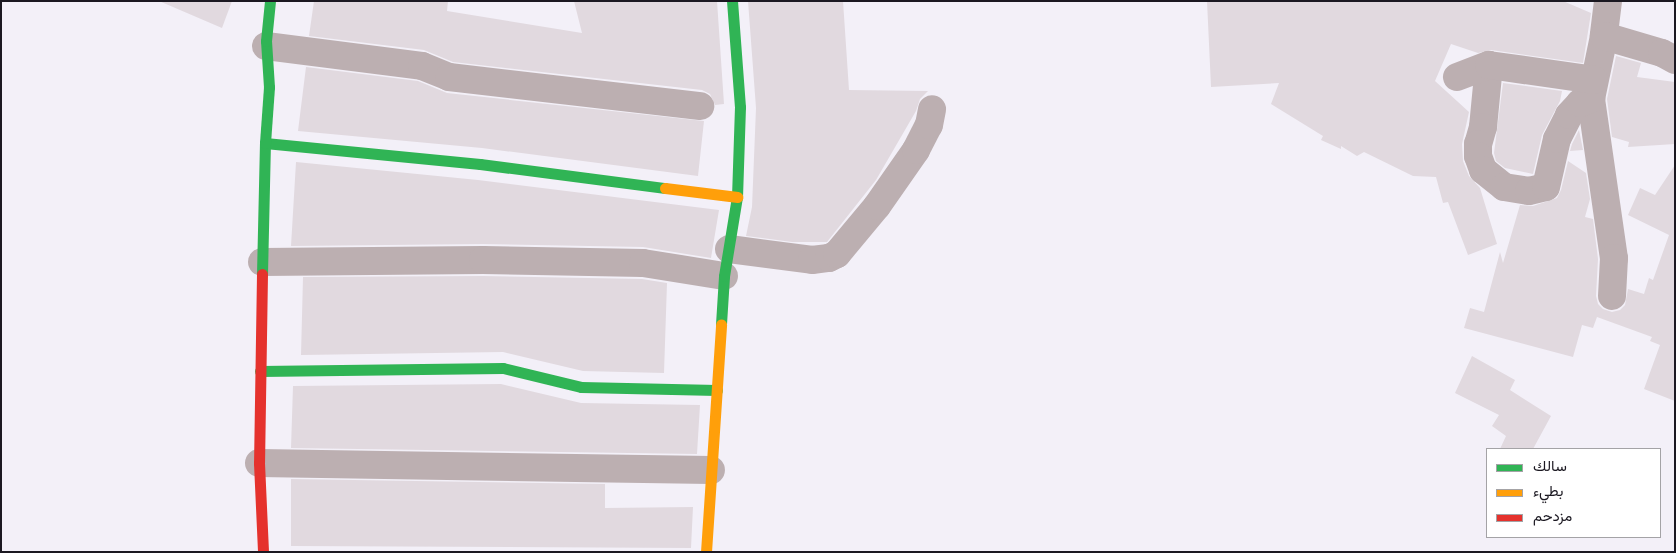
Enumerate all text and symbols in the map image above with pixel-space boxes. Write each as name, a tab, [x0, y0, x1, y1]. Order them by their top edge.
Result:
legend	[1486, 448, 1661, 538]
text: سالك	[1533, 457, 1567, 475]
text: بطيء	[1533, 482, 1563, 500]
text: مزدحم	[1533, 507, 1572, 525]

